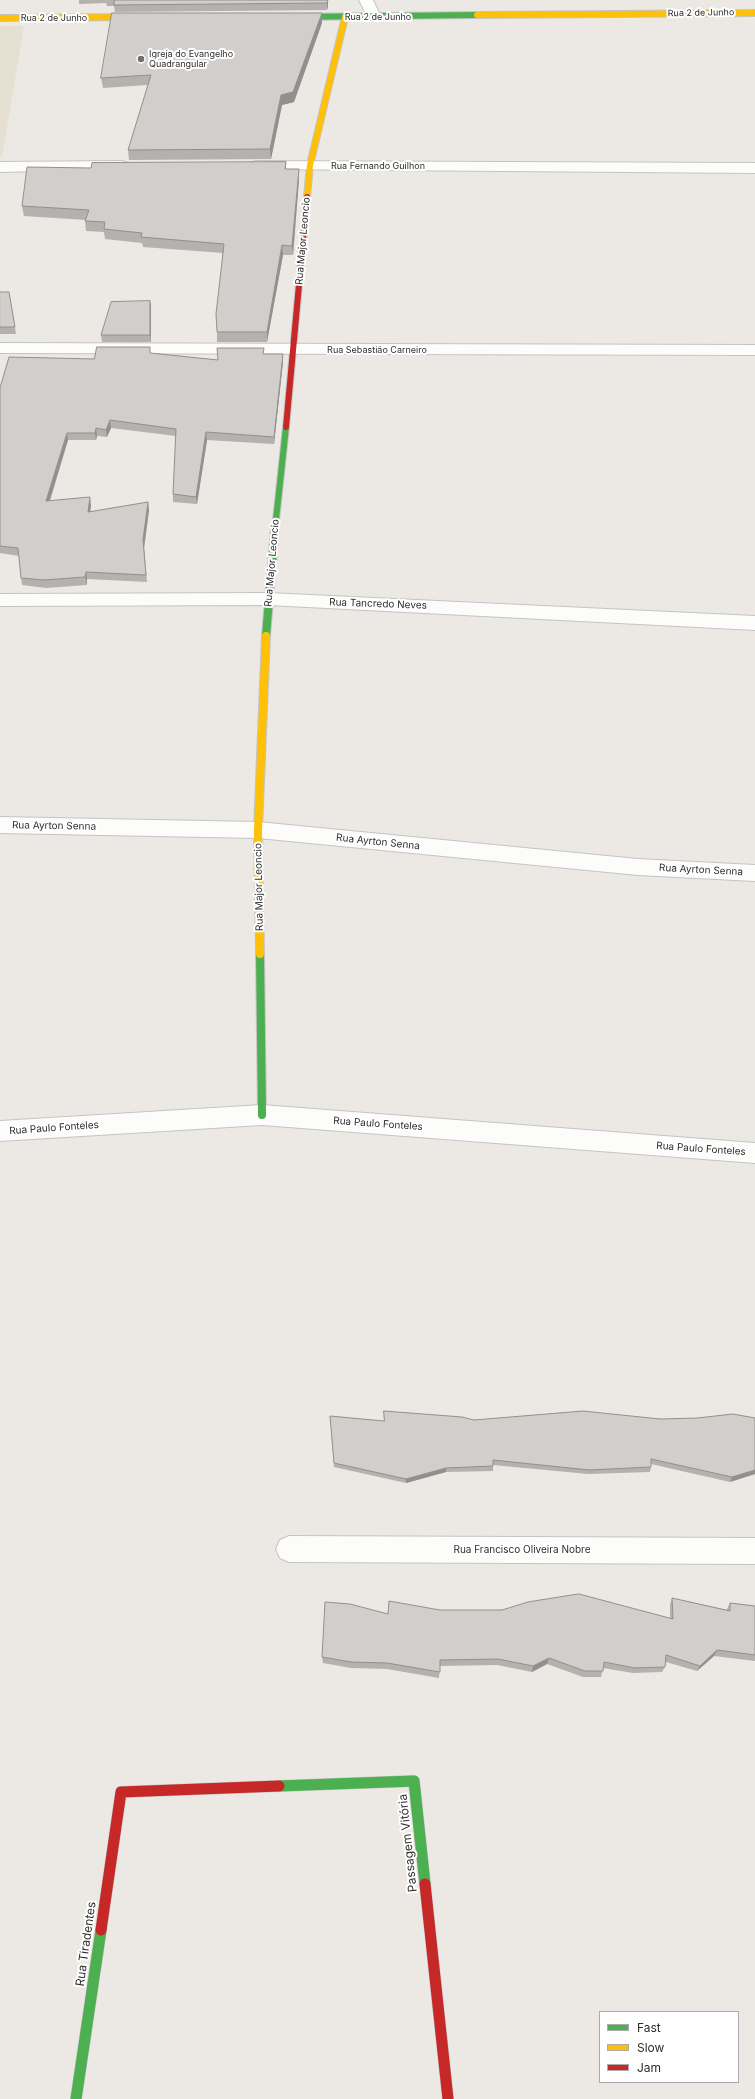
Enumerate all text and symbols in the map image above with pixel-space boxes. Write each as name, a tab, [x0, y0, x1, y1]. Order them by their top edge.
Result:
street label: Rua 2 de Junho	[668, 7, 734, 19]
street label: Rua 2 de Junho	[345, 12, 411, 22]
street label: Rua 2 de Junho	[21, 13, 87, 23]
place label: Igreja do Evangelho Quadrangular	[149, 49, 233, 70]
marker: Igreja do Evangelho Quadrangular	[136, 54, 146, 64]
street label: Rua Fernando Guilhon	[331, 161, 425, 171]
street label: Rua Major Leoncio	[293, 197, 313, 285]
street label: Rua Sebastião Carneiro	[327, 345, 427, 355]
street label: Rua Major Leoncio	[262, 519, 282, 607]
street label: Rua Tancredo Neves	[329, 596, 427, 612]
street label: Rua Ayrton Senna	[12, 819, 96, 833]
street label: Rua Ayrton Senna	[336, 832, 420, 852]
street label: Rua Major Leoncio	[252, 843, 266, 931]
street label: Rua Ayrton Senna	[659, 862, 743, 878]
street label: Rua Paulo Fonteles	[333, 1115, 423, 1133]
street label: Rua Paulo Fonteles	[9, 1119, 99, 1137]
street label: Rua Paulo Fonteles	[656, 1140, 746, 1158]
street label: Rua Francisco Oliveira Nobre	[453, 1544, 591, 1556]
street label: Passagem Vitória	[396, 1793, 420, 1893]
street label: Rua Tiradentes	[73, 1901, 99, 1987]
legend	[599, 2011, 739, 2083]
text: Fast	[637, 2020, 661, 2035]
text: Slow	[637, 2040, 664, 2055]
text: Jam	[637, 2060, 661, 2075]

